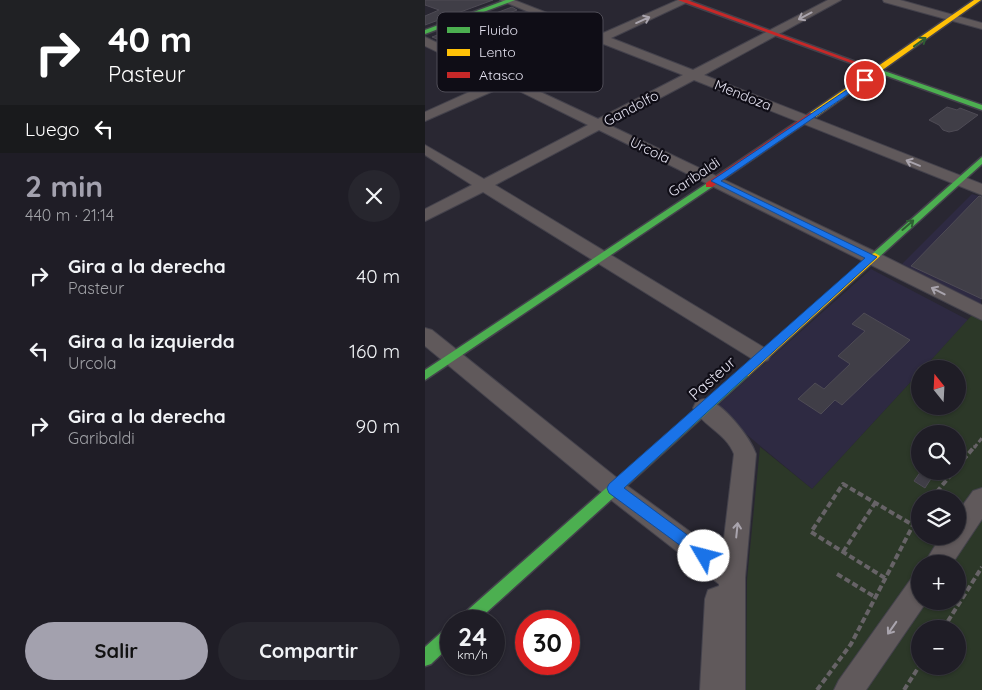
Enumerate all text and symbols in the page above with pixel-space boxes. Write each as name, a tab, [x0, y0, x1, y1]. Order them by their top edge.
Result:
legend	[437, 12, 603, 92]
one-way arrow	[798, 12, 813, 22]
one-way arrow	[635, 14, 650, 24]
text: 40 m	[108, 17, 192, 61]
icon: right	[25, 20, 90, 85]
text: Fluido	[479, 21, 518, 39]
one-way arrow	[912, 37, 926, 47]
text: Lento	[479, 43, 516, 61]
pin	[844, 59, 886, 101]
text: Pasteur	[108, 60, 185, 88]
text: Atasco	[479, 66, 524, 84]
icon: arrive	[851, 66, 879, 94]
street label: Mendoza	[712, 75, 774, 115]
street label: Gandolfo	[600, 86, 662, 130]
icon: left	[90, 115, 118, 143]
text: Luego	[25, 117, 80, 141]
street label: Urcola	[627, 133, 673, 167]
street label: Garibaldi	[665, 153, 723, 201]
one-way arrow	[906, 157, 921, 167]
text: 2 min	[25, 167, 103, 205]
button: close	[348, 170, 400, 222]
text: 440 m · 21:14	[25, 205, 114, 225]
one-way arrow	[902, 219, 915, 230]
text: Gira a la derecha	[68, 254, 226, 278]
icon: right	[25, 262, 53, 290]
text: 40 m	[356, 264, 400, 288]
text: Pasteur	[68, 278, 124, 298]
one-way arrow	[931, 286, 946, 296]
text: Gira a la izquierda	[68, 329, 235, 353]
icon: left	[25, 337, 53, 365]
text: 160 m	[349, 339, 400, 363]
street label: Pasteur	[684, 352, 740, 404]
text: Urcola	[68, 353, 117, 373]
north arrow	[911, 360, 966, 415]
map controls	[911, 360, 966, 675]
text: Gira a la derecha	[68, 404, 226, 428]
icon: right	[25, 412, 53, 440]
text: 90 m	[356, 414, 400, 438]
button: search	[911, 425, 966, 480]
text: Garibaldi	[68, 428, 135, 448]
button: layers	[911, 490, 966, 545]
one-way arrow	[732, 522, 742, 538]
position arrow	[677, 529, 729, 581]
button: +	[911, 555, 966, 610]
speed limit sign: 30	[515, 610, 580, 675]
button: −	[911, 620, 966, 675]
text: 24	[458, 621, 487, 652]
one-way arrow	[887, 621, 897, 635]
button: Salir	[25, 622, 208, 680]
button: Compartir	[218, 622, 400, 680]
text: km/h	[457, 647, 488, 662]

